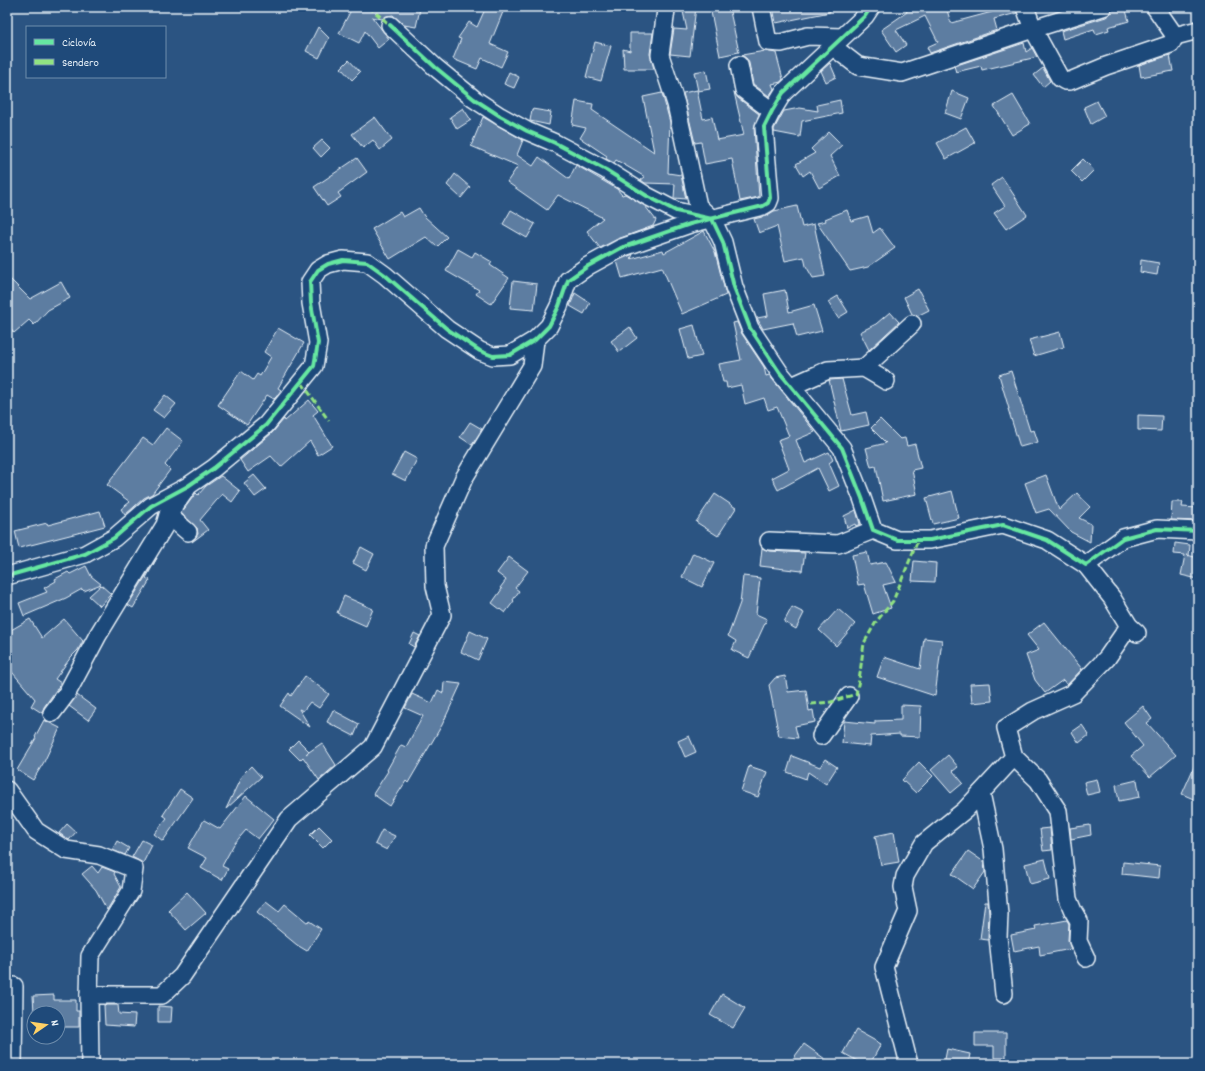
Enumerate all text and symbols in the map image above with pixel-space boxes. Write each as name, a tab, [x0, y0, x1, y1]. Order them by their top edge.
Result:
legend	[26, 26, 166, 78]
text: Ciclovía	[62, 35, 96, 52]
text: Sendero	[62, 55, 99, 72]
north arrow	[26, 1005, 66, 1045]
text: N	[45, 1019, 62, 1028]

